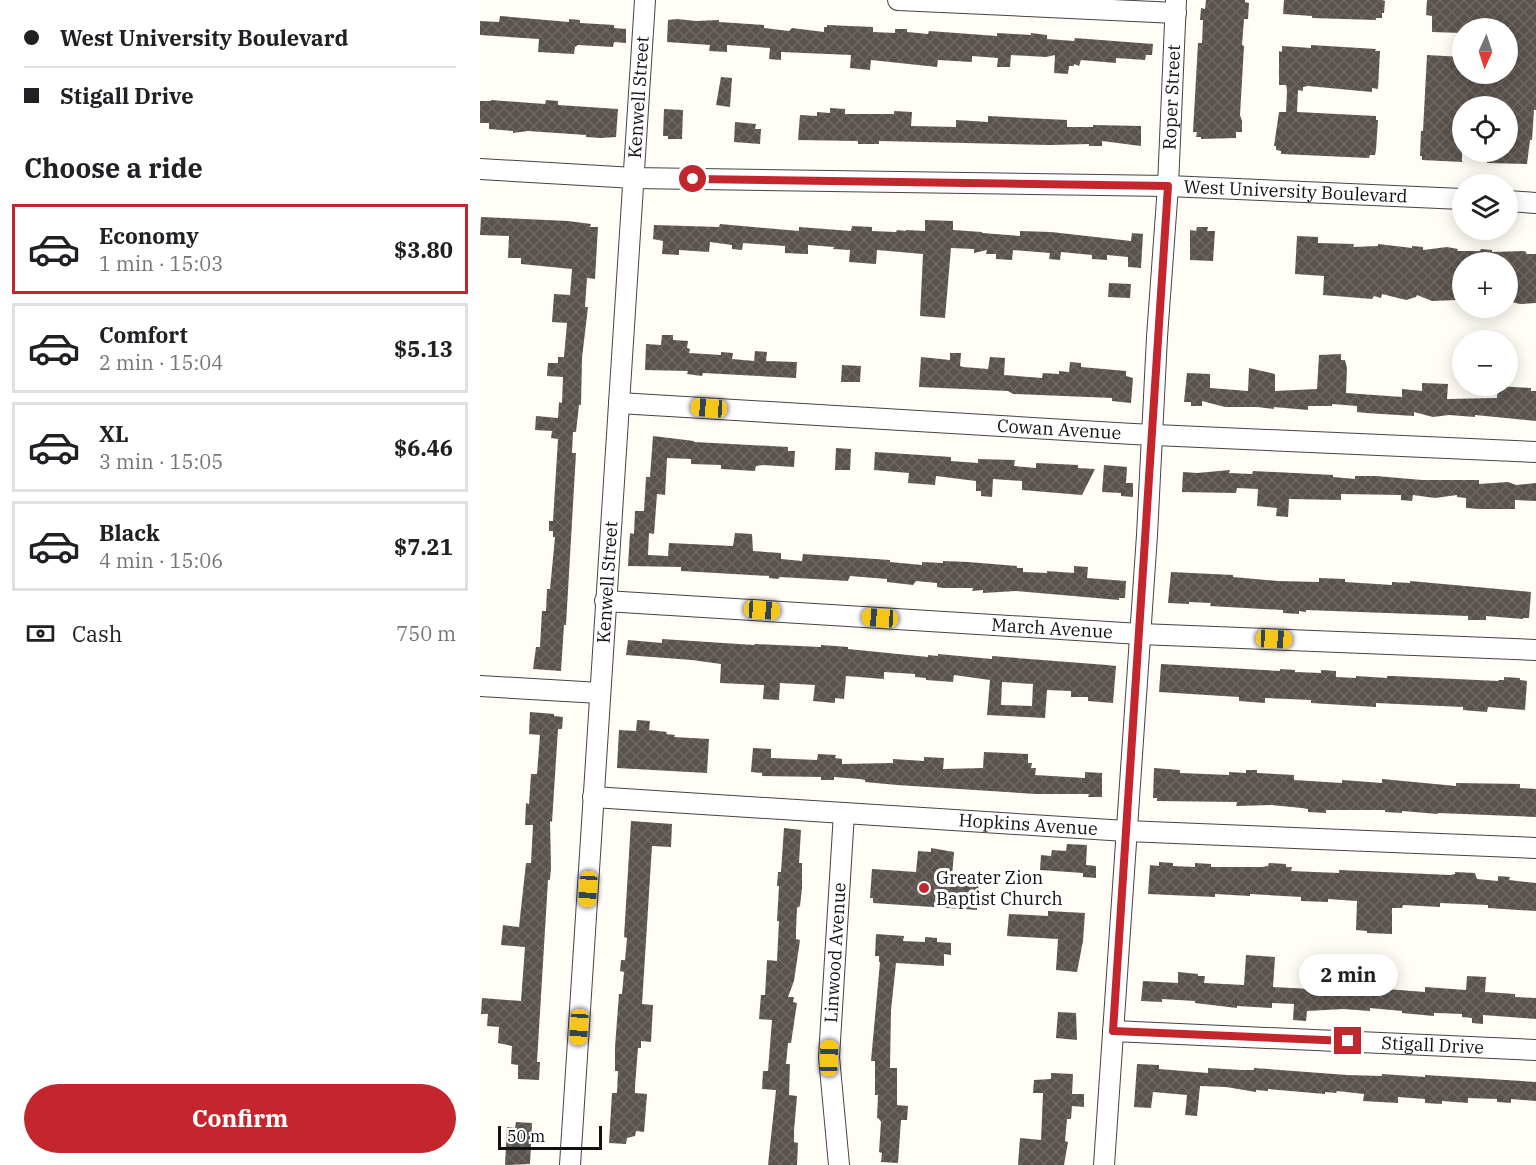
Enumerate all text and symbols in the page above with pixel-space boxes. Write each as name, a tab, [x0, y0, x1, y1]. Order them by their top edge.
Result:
north arrow	[1452, 18, 1518, 84]
map controls	[1452, 18, 1518, 396]
text: West University Boulevard	[60, 23, 348, 52]
street label: Kenwell Street	[623, 35, 654, 159]
street label: Roper Street	[1158, 44, 1185, 150]
text: Stigall Drive	[60, 81, 194, 110]
button: locate	[1452, 96, 1518, 162]
text: Choose a ride	[24, 150, 203, 185]
route start	[679, 165, 706, 192]
button: layers	[1452, 174, 1518, 240]
street label: West University Boulevard	[1183, 175, 1408, 208]
text: Economy	[99, 221, 199, 250]
icon: car	[27, 222, 81, 276]
text: $3.80	[394, 235, 453, 264]
text: 1 min · 15:03	[99, 250, 223, 277]
button: +	[1452, 252, 1518, 318]
text: Comfort	[99, 320, 188, 349]
icon: car	[27, 321, 81, 375]
button: −	[1452, 330, 1518, 396]
text: $5.13	[394, 334, 453, 363]
text: 2 min · 15:04	[99, 349, 223, 376]
car	[690, 398, 728, 418]
street label: Cowan Avenue	[997, 414, 1122, 444]
text: XL	[99, 419, 129, 448]
icon: car	[27, 420, 81, 474]
text: $6.46	[394, 433, 453, 462]
text: 3 min · 15:05	[99, 448, 223, 475]
text: Black	[99, 518, 160, 547]
icon: car	[27, 519, 81, 573]
street label: Kenwell Street	[592, 520, 622, 644]
text: $7.21	[394, 532, 453, 561]
text: 4 min · 15:06	[99, 547, 223, 574]
car	[743, 600, 781, 620]
car	[861, 608, 899, 628]
street label: March Avenue	[991, 613, 1114, 643]
icon: cash	[24, 617, 57, 650]
text: Cash	[72, 619, 123, 648]
text: 750 m	[396, 620, 456, 647]
car	[1256, 629, 1292, 649]
street label: Hopkins Avenue	[958, 808, 1098, 840]
place label: Greater Zion Baptist Church	[936, 866, 1063, 910]
car	[578, 870, 598, 908]
marker: Greater Zion Baptist Church	[917, 881, 931, 895]
street label: Linwood Avenue	[819, 882, 851, 1024]
callout: 2 min	[1298, 954, 1398, 996]
text: 2 min	[1321, 961, 1377, 988]
car	[569, 1008, 589, 1046]
route end	[1334, 1027, 1361, 1054]
street label: Stigall Drive	[1381, 1031, 1485, 1059]
car	[820, 1040, 838, 1076]
button: Confirm	[24, 1084, 456, 1153]
scale bar	[498, 1123, 602, 1150]
text: 50 m	[507, 1126, 545, 1146]

